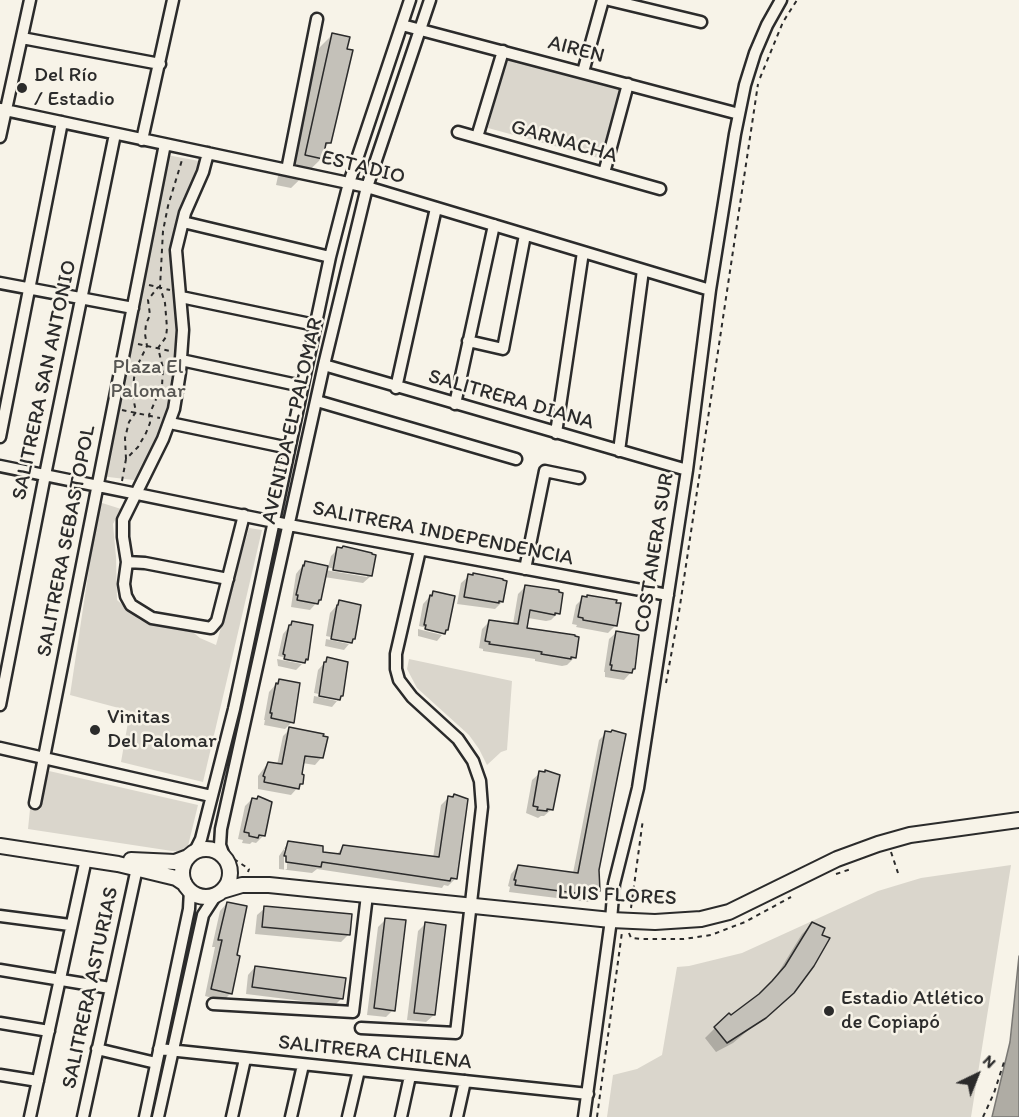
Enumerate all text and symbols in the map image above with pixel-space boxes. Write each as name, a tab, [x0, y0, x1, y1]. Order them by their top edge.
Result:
street label: AIREN	[545, 30, 607, 70]
place label: Del Río / Estadio	[34, 63, 115, 113]
marker: Del Río / Estadio	[15, 81, 29, 95]
street label: GARNACHA	[508, 115, 620, 169]
street label: ESTADIO	[318, 145, 408, 191]
street label: SALITRERA SAN ANTONIO	[7, 258, 83, 502]
street label: AVENIDA EL PALOMAR	[257, 315, 329, 527]
park label: Plaza El Palomar	[110, 355, 186, 405]
street label: SALITRERA DIANA	[425, 364, 597, 436]
street label: SALITRERA SEBASTOPOL	[32, 423, 102, 659]
street label: COSTANERA SUR	[630, 471, 680, 635]
street label: SALITRERA INDEPENDENCIA	[310, 496, 576, 572]
place label: Vinitas Del Palomar	[107, 705, 217, 755]
marker: Vinitas Del Palomar	[88, 723, 102, 737]
street label: LUIS FLORES	[557, 880, 677, 912]
street label: SALITRERA ASTURIAS	[57, 885, 125, 1091]
place label: Estadio Atlético de Copiapó	[841, 986, 984, 1036]
marker: Estadio Atlético de Copiapó	[822, 1004, 836, 1018]
street label: SALITRERA CHILENA	[277, 1030, 473, 1076]
north arrow	[947, 1045, 1007, 1105]
text: N	[979, 1051, 1000, 1072]

